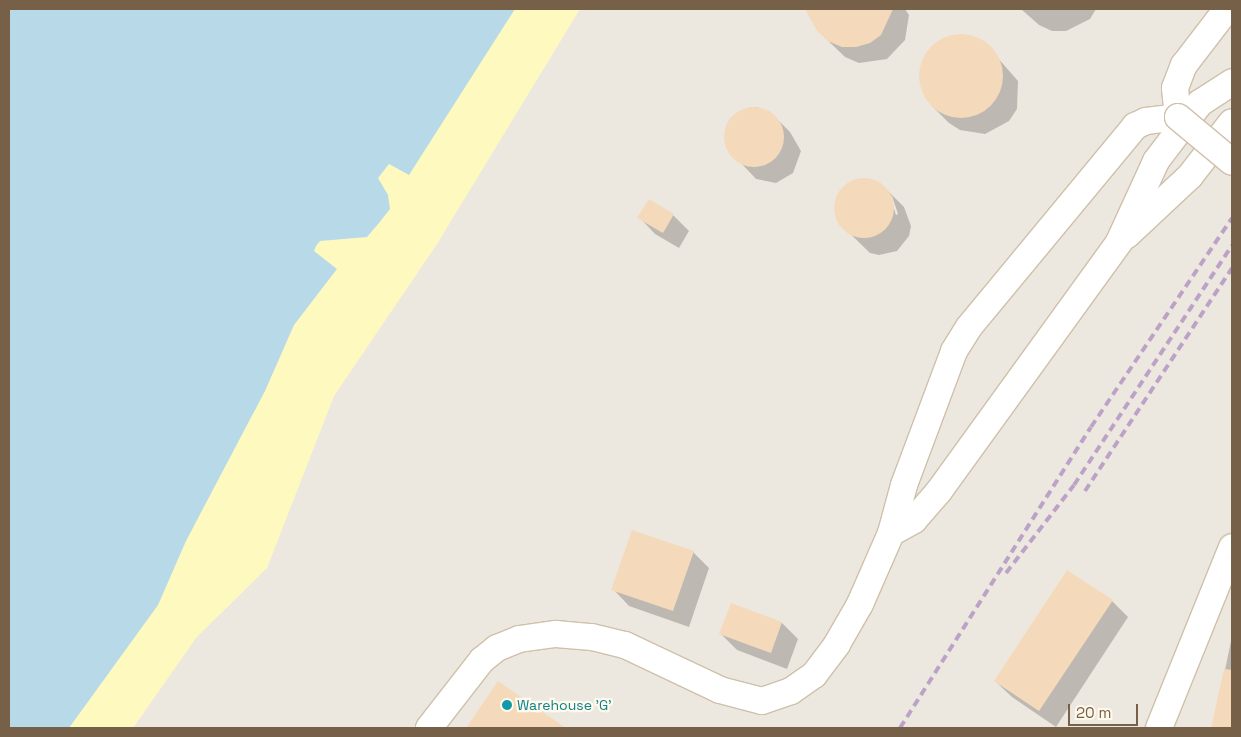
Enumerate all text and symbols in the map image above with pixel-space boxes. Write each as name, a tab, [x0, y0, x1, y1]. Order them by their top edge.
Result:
scale bar	[1071, 694, 1141, 726]
place label: Warehouse 'G'	[517, 697, 611, 713]
marker: Warehouse 'G'	[501, 699, 513, 711]
text: 20 m	[1076, 703, 1111, 722]

